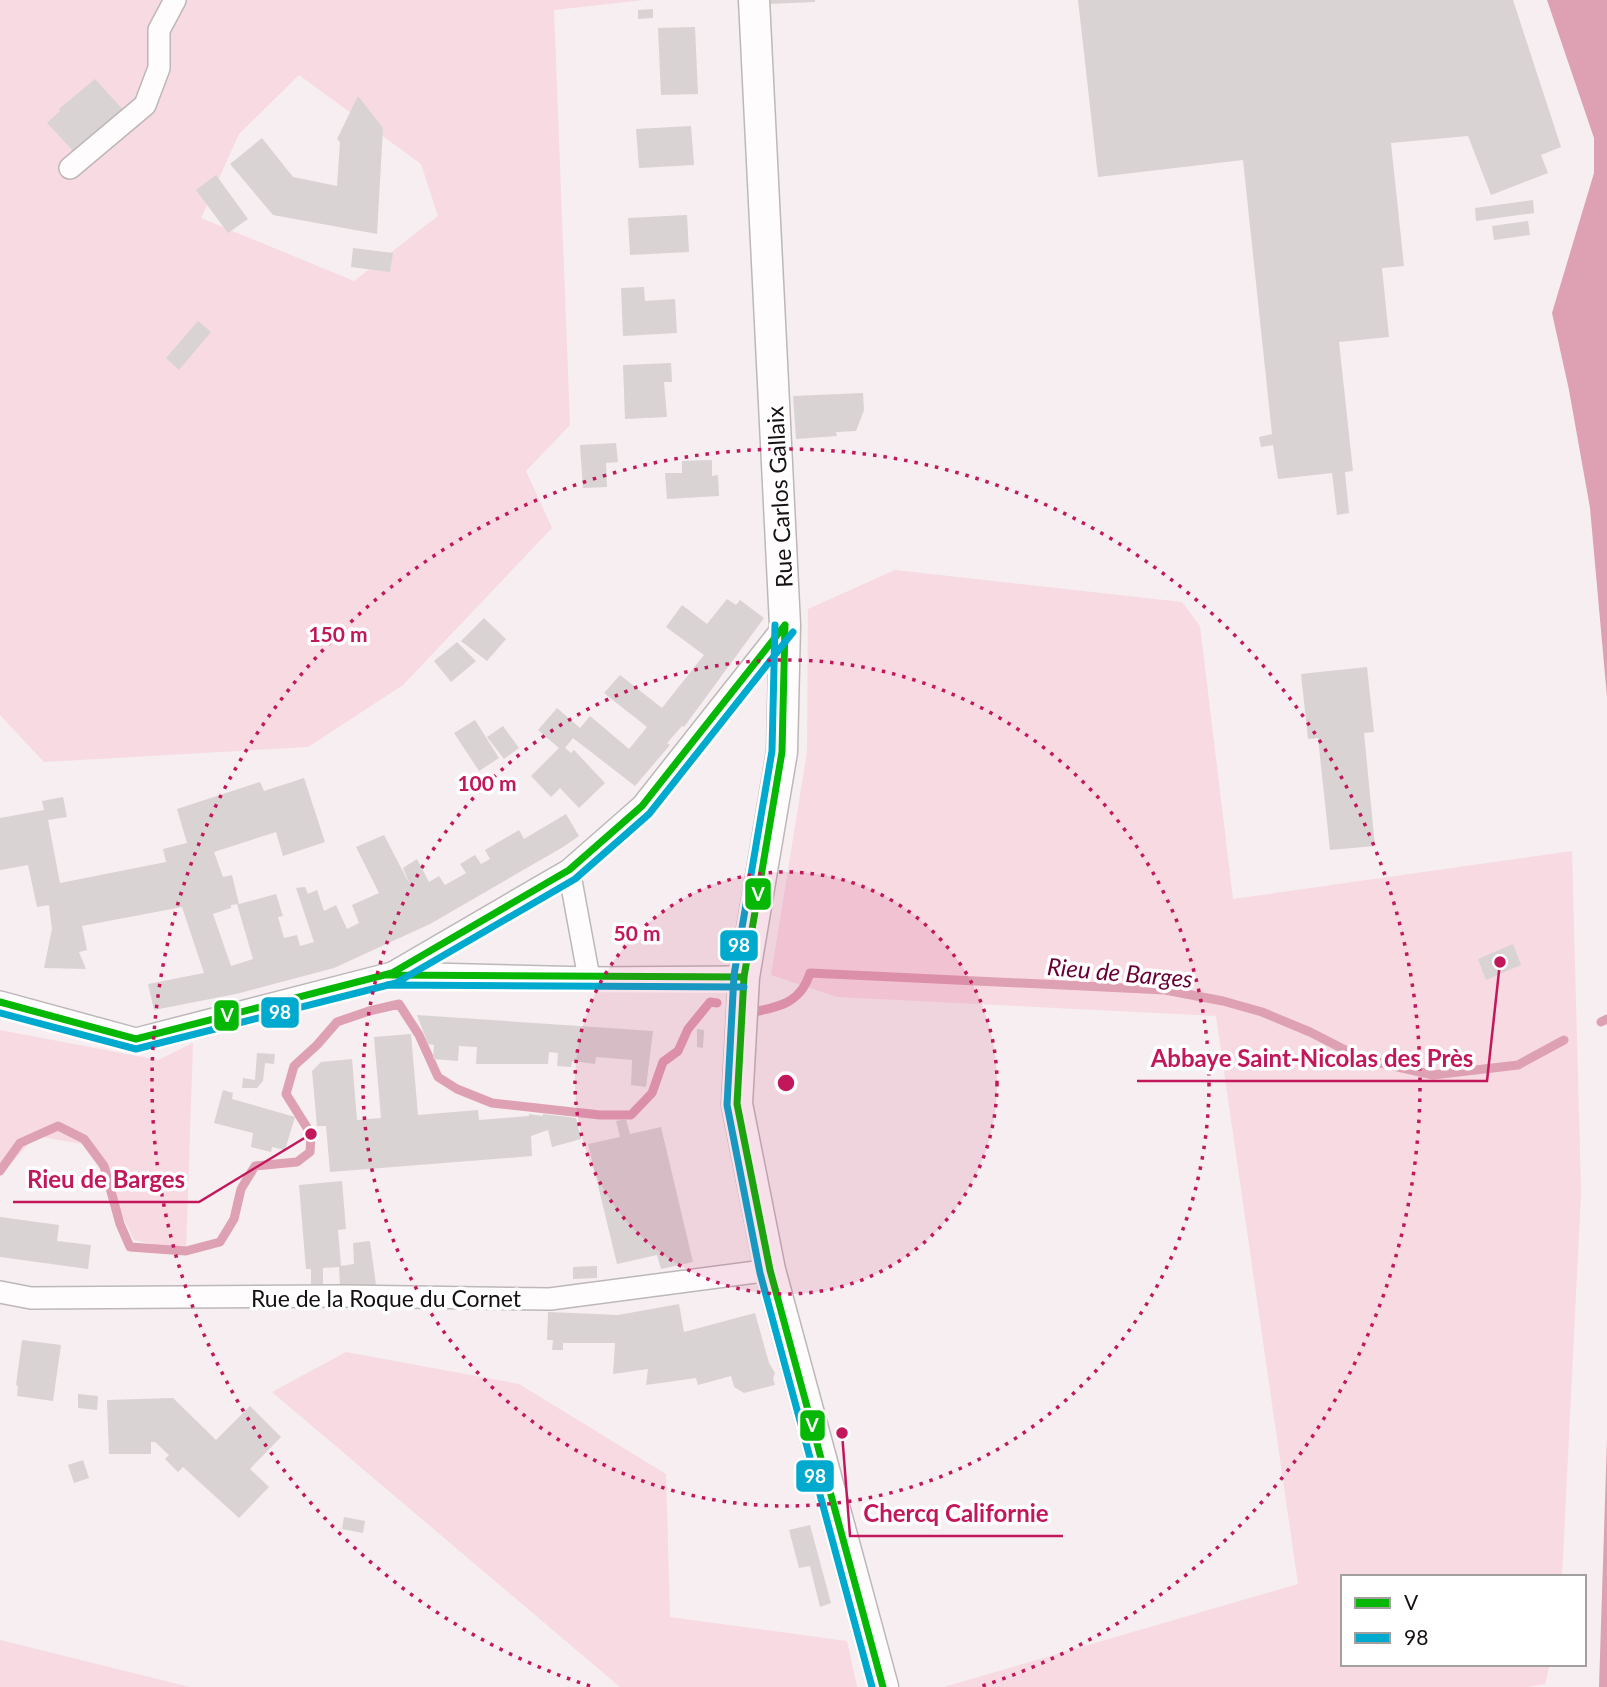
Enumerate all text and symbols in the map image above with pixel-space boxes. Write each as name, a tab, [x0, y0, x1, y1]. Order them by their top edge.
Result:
street label: Rue Carlos Gallaix	[760, 405, 798, 588]
text: 150 m	[308, 621, 368, 646]
text: 100 m	[457, 770, 517, 795]
line badge: V	[744, 877, 772, 911]
text: V	[750, 882, 765, 905]
text: 50 m	[613, 920, 661, 945]
line badge: 98	[719, 929, 759, 962]
text: 98	[728, 933, 750, 956]
water label: Rieu de Barges	[1046, 951, 1194, 993]
line badge: 98	[260, 996, 300, 1029]
line badge: V	[213, 999, 240, 1032]
text: 98	[269, 1000, 291, 1023]
text: V	[219, 1003, 234, 1026]
callout: Abbaye Saint-Nicolas des Près	[1137, 1036, 1487, 1081]
text: Abbaye Saint-Nicolas des Près	[1150, 1043, 1473, 1072]
centre of rings	[774, 1071, 798, 1095]
callout: Rieu de Barges	[13, 1157, 199, 1202]
text: Rieu de Barges	[27, 1164, 185, 1193]
street label: Rue de la Roque du Cornet	[251, 1284, 522, 1312]
line badge: V	[799, 1409, 826, 1442]
text: V	[804, 1413, 819, 1436]
line badge: 98	[795, 1459, 835, 1493]
text: 98	[804, 1464, 826, 1487]
callout: Chercq Californie	[850, 1491, 1063, 1536]
text: Chercq Californie	[863, 1498, 1049, 1527]
legend	[1341, 1575, 1586, 1666]
text: V	[1404, 1589, 1419, 1614]
text: 98	[1404, 1624, 1428, 1649]

